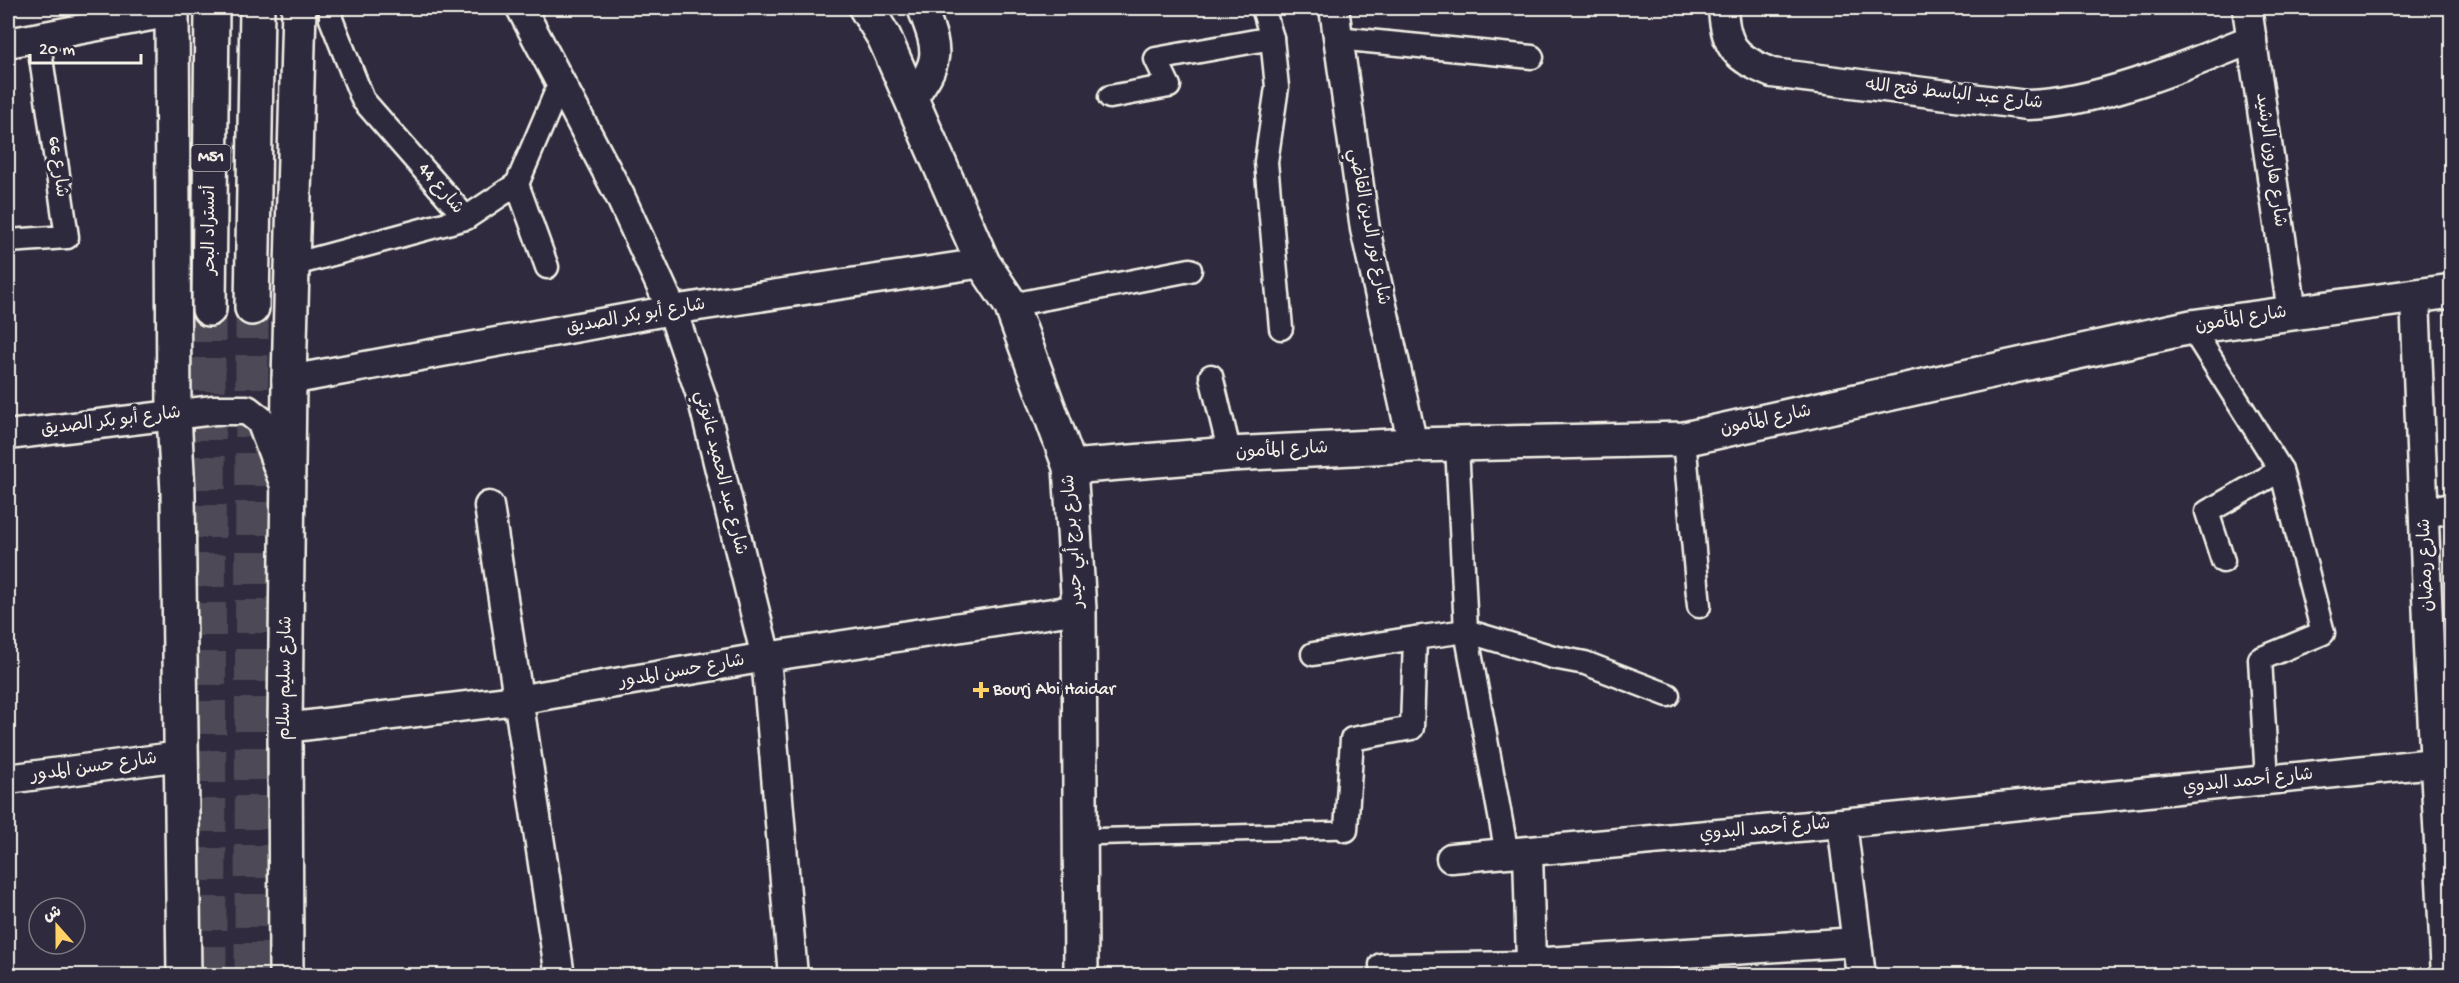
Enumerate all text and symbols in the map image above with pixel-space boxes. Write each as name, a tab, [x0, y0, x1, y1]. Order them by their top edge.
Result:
scale bar	[30, 27, 141, 65]
text: 20 m	[39, 40, 75, 61]
street label: شارع عبد الباسط فتح الله	[1864, 75, 2044, 115]
street label: شارع هارون الرشيد	[2250, 92, 2290, 228]
street label: شارع 66	[42, 135, 72, 199]
road number: M51	[192, 145, 230, 171]
street label: شارع نور الدين القاضي	[1340, 147, 1393, 308]
street label: شارع 44	[413, 159, 467, 219]
street label: أتستراد البحر	[198, 185, 221, 277]
street label: شارع أبو بكر الصديق	[564, 292, 707, 340]
street label: شارع المأمون	[2193, 300, 2288, 338]
street label: شارع عبد الحميد عانوتي	[687, 389, 751, 558]
street label: شارع المأمون	[1718, 399, 1813, 441]
street label: شارع أبو بكر الصديق	[40, 401, 182, 441]
street label: شارع المأمون	[1235, 436, 1329, 464]
street label: شارع برج أبي حيدر	[1057, 473, 1092, 611]
street label: شارع رمضان	[2415, 518, 2439, 612]
street label: شارع سليم سلام	[274, 616, 299, 740]
street label: شارع حسن المدور	[616, 651, 746, 694]
place label: Bourj Abi Haidar	[992, 680, 1117, 701]
marker: Bourj Abi Haidar	[974, 683, 988, 697]
street label: شارع حسن المدور	[28, 749, 158, 788]
street label: شارع أحمد البدوي	[2181, 763, 2314, 799]
street label: شارع أحمد البدوي	[1699, 812, 1831, 846]
north arrow	[27, 896, 87, 956]
text: ش	[41, 903, 65, 927]

